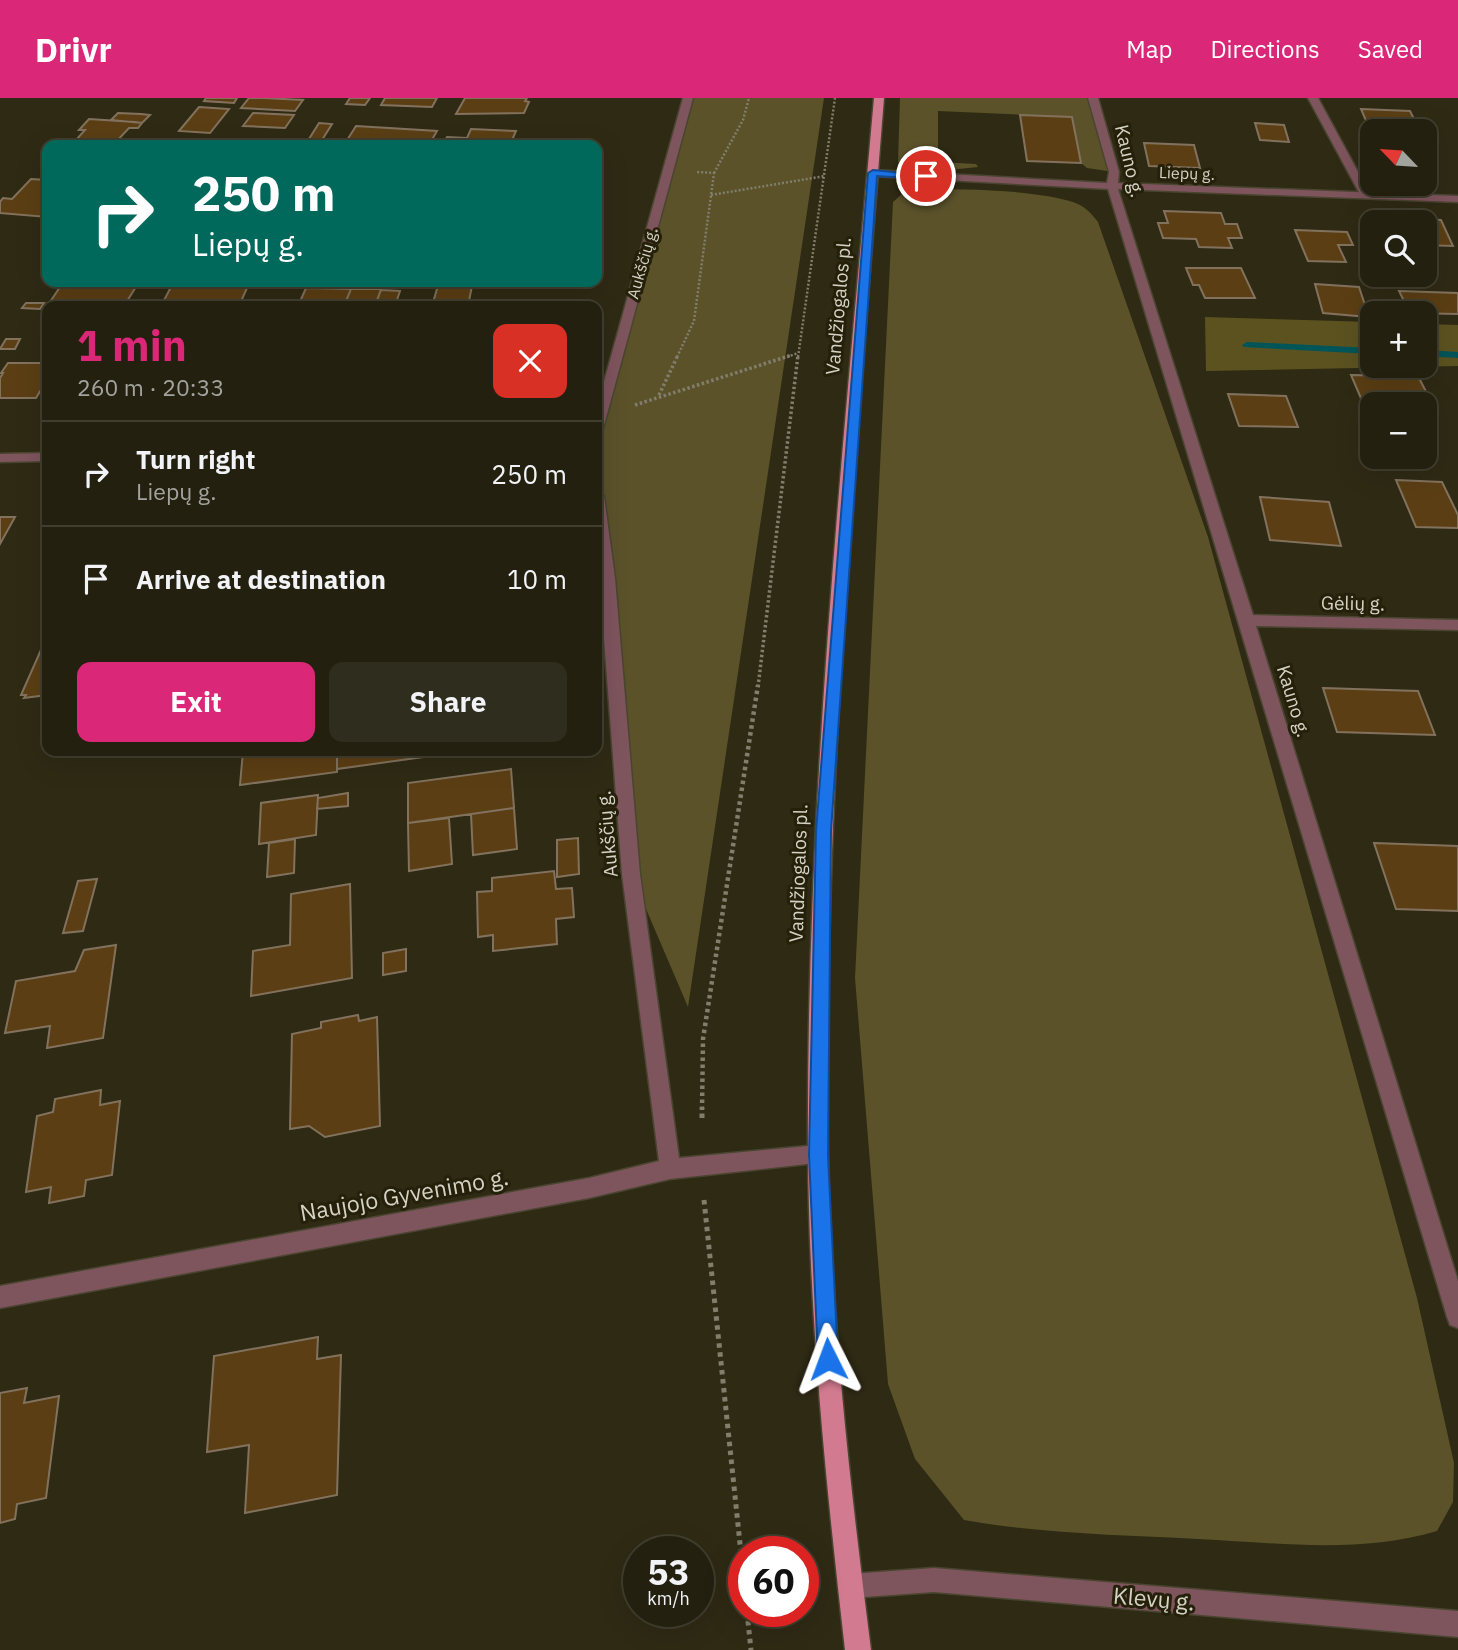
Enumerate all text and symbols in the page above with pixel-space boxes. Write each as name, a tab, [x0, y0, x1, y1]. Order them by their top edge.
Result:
text: Drivr	[35, 28, 112, 71]
text: Map	[1126, 33, 1172, 65]
text: Directions	[1210, 33, 1320, 65]
text: Saved	[1358, 33, 1423, 65]
north arrow	[1360, 119, 1437, 196]
map controls	[1360, 119, 1437, 469]
street label: Kauno g.	[1110, 122, 1150, 200]
pin	[896, 146, 956, 206]
icon: arrive	[907, 157, 945, 195]
text: 250 m	[192, 161, 336, 224]
street label: Liepų g.	[1159, 162, 1215, 184]
icon: right	[77, 168, 168, 259]
button: search	[1360, 210, 1437, 287]
text: Liepų g.	[192, 223, 304, 265]
street label: Aukščių g.	[622, 225, 662, 301]
street label: Vandžiogalos pl.	[820, 236, 856, 376]
button: +	[1360, 301, 1437, 378]
text: 1 min	[77, 318, 187, 373]
button: close	[493, 324, 567, 398]
text: 260 m · 20:33	[77, 372, 224, 402]
button: −	[1360, 392, 1437, 469]
text: Turn right	[136, 442, 255, 476]
icon: right	[77, 455, 115, 493]
text: 250 m	[491, 457, 567, 491]
text: Liepų g.	[136, 476, 216, 506]
icon: arrive	[77, 560, 115, 598]
text: Arrive at destination	[136, 562, 386, 596]
text: 10 m	[507, 562, 567, 596]
street label: Gėlių g.	[1321, 590, 1385, 616]
button: Exit	[77, 662, 315, 742]
button: Share	[329, 662, 567, 742]
street label: Kauno g.	[1272, 662, 1316, 740]
street label: Aukščių g.	[591, 790, 623, 878]
street label: Vandžiogalos pl.	[784, 803, 812, 943]
street label: Naujojo Gyvenimo g.	[297, 1161, 511, 1227]
position arrow	[791, 1322, 865, 1396]
speed limit sign: 60	[728, 1536, 819, 1627]
text: 53	[647, 1549, 690, 1595]
street label: Klevų g.	[1112, 1579, 1196, 1617]
text: km/h	[647, 1587, 690, 1610]

